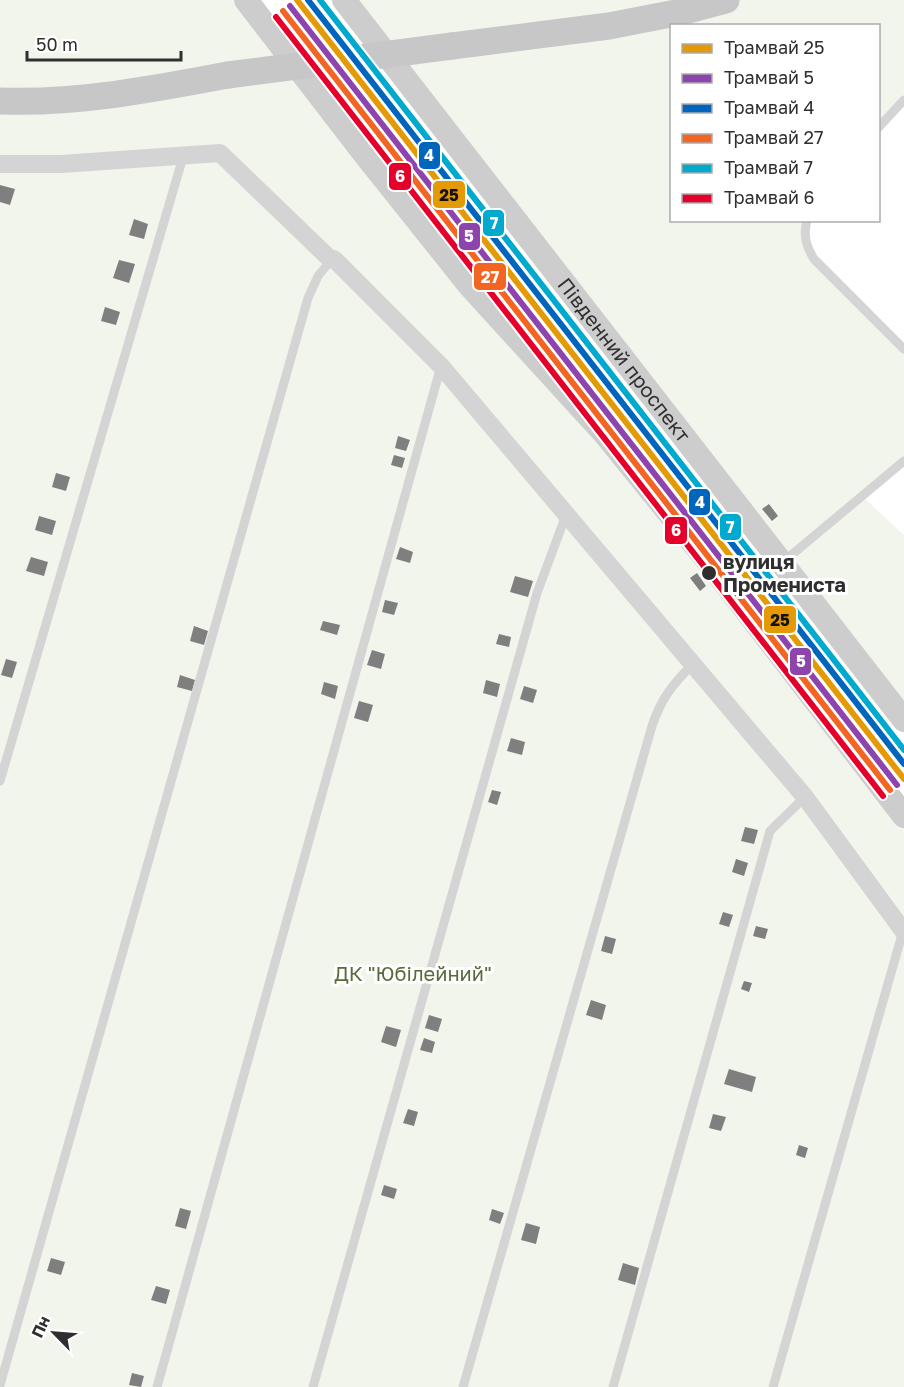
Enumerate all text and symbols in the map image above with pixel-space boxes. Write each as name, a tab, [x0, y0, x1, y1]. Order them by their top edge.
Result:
scale bar	[27, 24, 182, 62]
legend	[670, 24, 880, 222]
text: 50 m	[36, 33, 78, 55]
text: Трамвай 25	[724, 36, 824, 58]
text: Трамвай 5	[724, 66, 814, 88]
text: Трамвай 4	[724, 96, 815, 118]
text: Трамвай 27	[724, 126, 824, 148]
line badge: 4	[418, 141, 441, 170]
text: 4	[424, 145, 434, 165]
text: Трамвай 7	[724, 156, 813, 178]
line badge: 6	[388, 162, 412, 191]
text: 6	[395, 166, 405, 186]
line badge: 25	[432, 180, 466, 209]
text: 25	[439, 185, 459, 205]
text: Трамвай 6	[724, 186, 814, 208]
line badge: 7	[482, 209, 505, 237]
text: 7	[490, 213, 499, 233]
line badge: 5	[458, 222, 481, 251]
text: 5	[464, 226, 474, 246]
line badge: 27	[473, 262, 507, 291]
text: 27	[481, 267, 500, 287]
street label: Південний проспект	[553, 272, 696, 446]
line badge: 4	[688, 488, 711, 516]
text: 4	[695, 492, 705, 512]
line badge: 7	[719, 513, 742, 541]
line badge: 6	[664, 516, 688, 545]
text: 7	[726, 517, 735, 537]
text: 6	[671, 520, 681, 540]
place label: вулиця Промениста	[723, 549, 846, 596]
marker: вулиця Промениста	[700, 564, 718, 582]
line badge: 25	[763, 605, 797, 634]
text: 25	[770, 610, 790, 630]
line badge: 5	[789, 647, 812, 676]
text: 5	[796, 651, 806, 671]
park label: ДК "Юбілейний"	[334, 961, 492, 985]
north arrow	[24, 1303, 84, 1363]
text: Пн	[27, 1313, 54, 1341]

